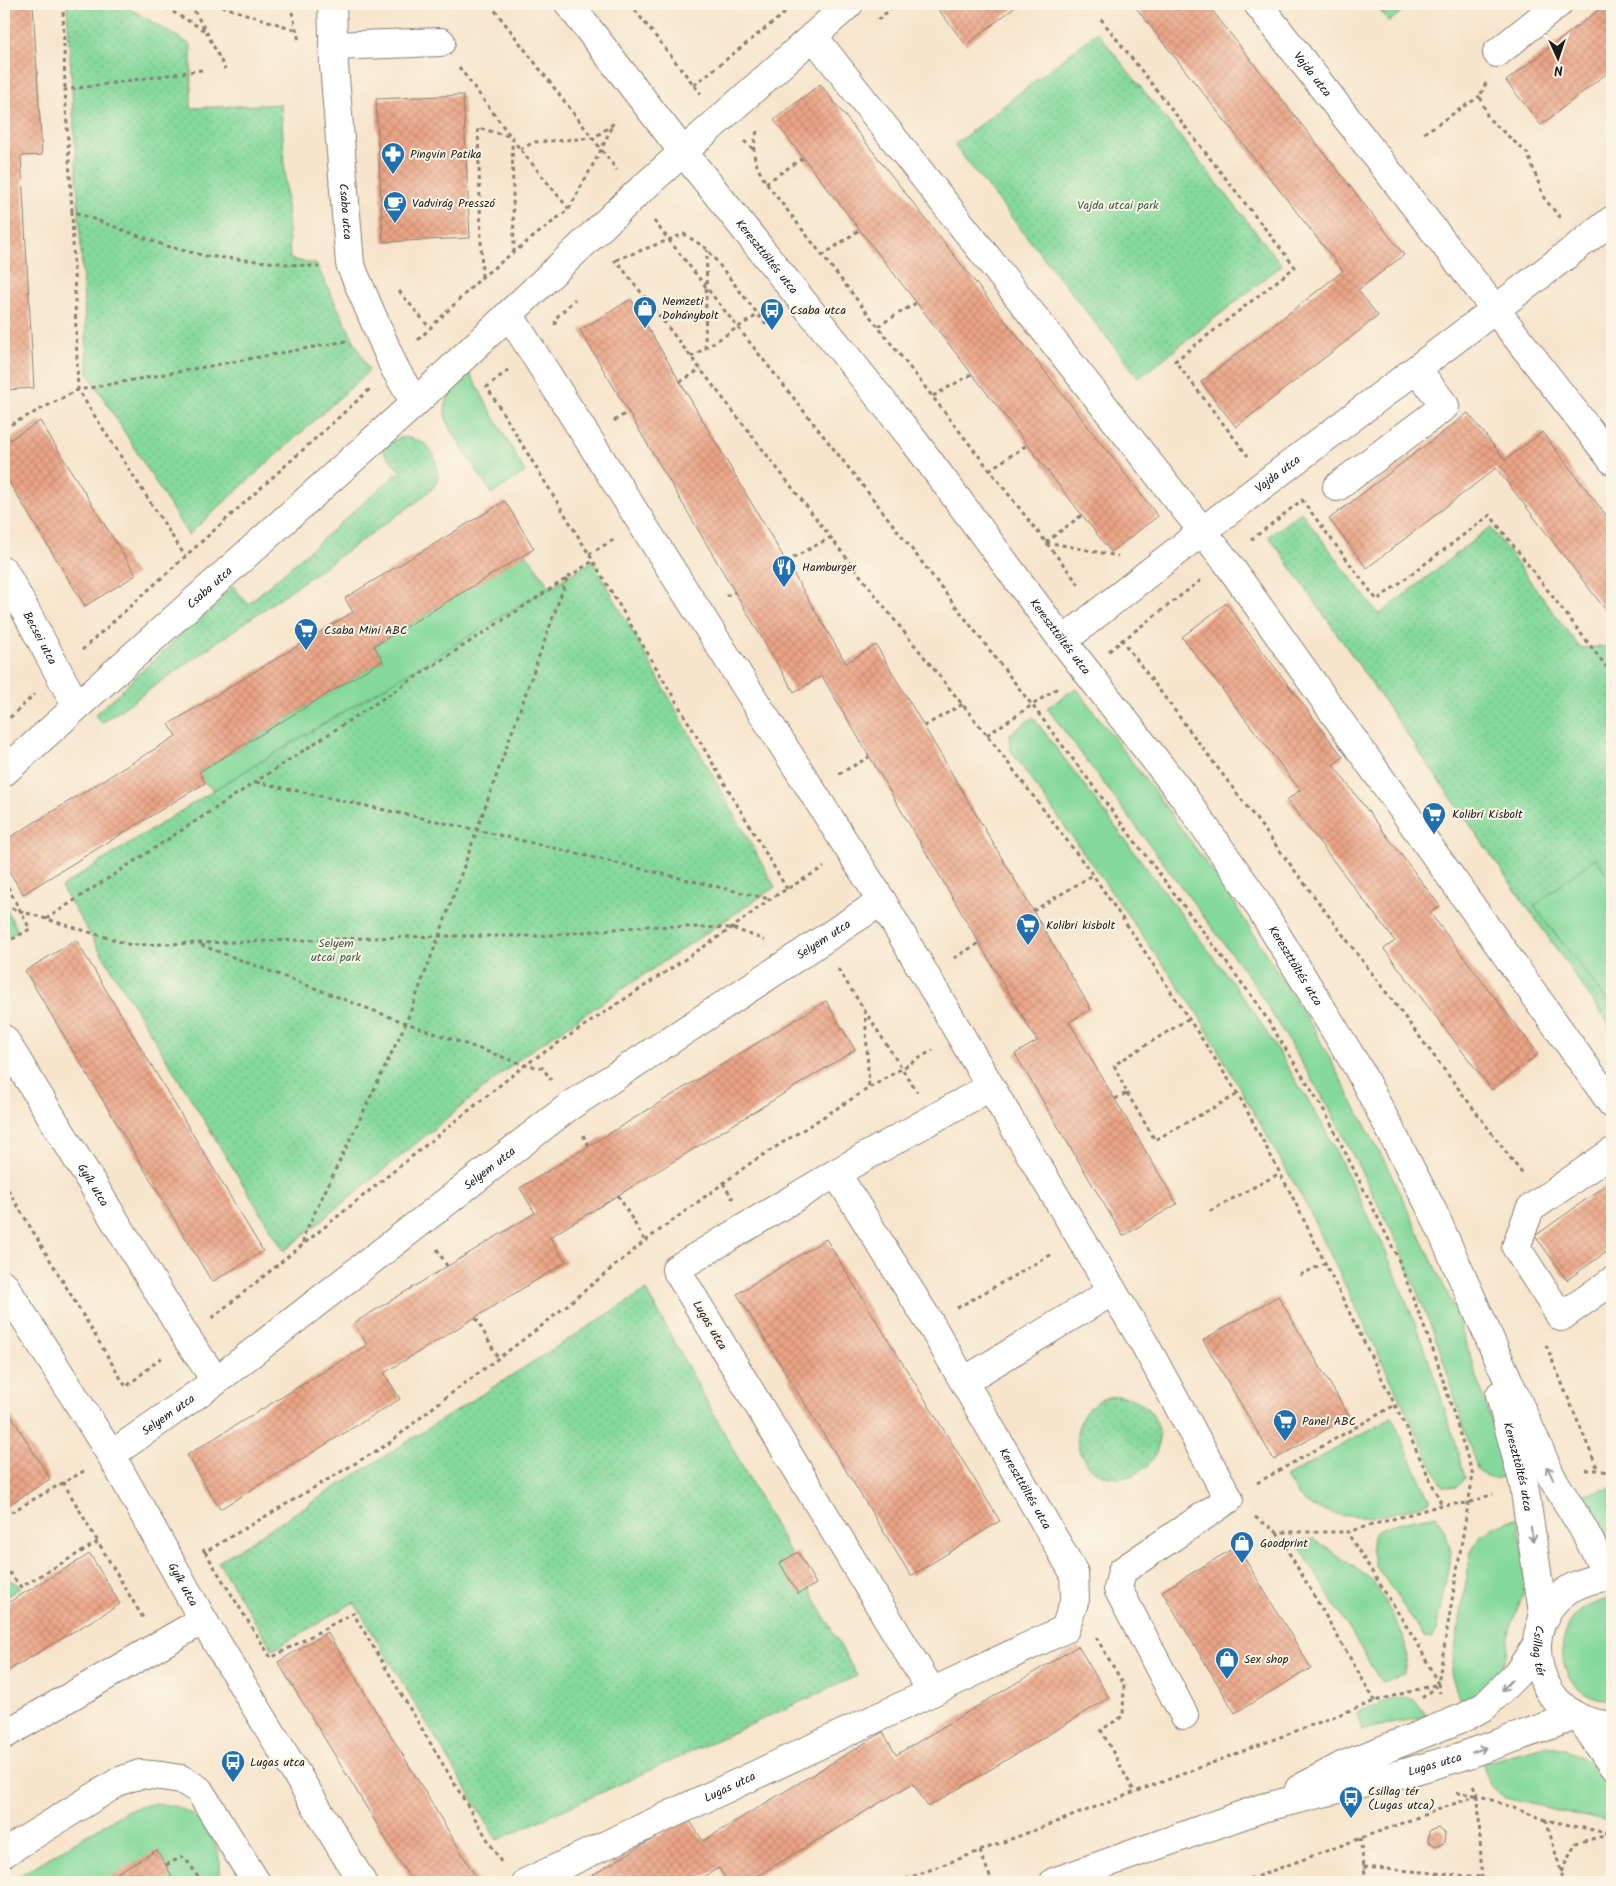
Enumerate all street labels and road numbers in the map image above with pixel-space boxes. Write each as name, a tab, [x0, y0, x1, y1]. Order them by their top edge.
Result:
street label: Vajda utca	[1288, 48, 1336, 102]
street label: Csaba utca	[334, 183, 357, 241]
street label: Kereszttöltés utca	[731, 215, 803, 299]
street label: Vajda utca	[1251, 450, 1305, 498]
street label: Csaba utca	[182, 562, 237, 614]
street label: Kereszttöltés utca	[1025, 595, 1095, 679]
street label: Becsei utca	[17, 608, 62, 669]
street label: Selyem utca	[793, 915, 855, 965]
street label: Kereszttöltés utca	[1263, 922, 1327, 1010]
street label: Selyem utca	[460, 1142, 520, 1195]
street label: Gyík utca	[72, 1160, 113, 1211]
street label: Lugas utca	[687, 1297, 732, 1354]
street label: Selyem utca	[138, 1389, 199, 1441]
street label: Kereszttöltés utca	[1498, 1420, 1537, 1513]
street label: Kereszttöltés utca	[994, 1444, 1056, 1533]
street label: Gyík utca	[163, 1559, 203, 1610]
street label: Csillag tér	[1527, 1623, 1551, 1680]
street label: Lugas utca	[1406, 1748, 1464, 1782]
street label: Lugas utca	[701, 1767, 759, 1808]

